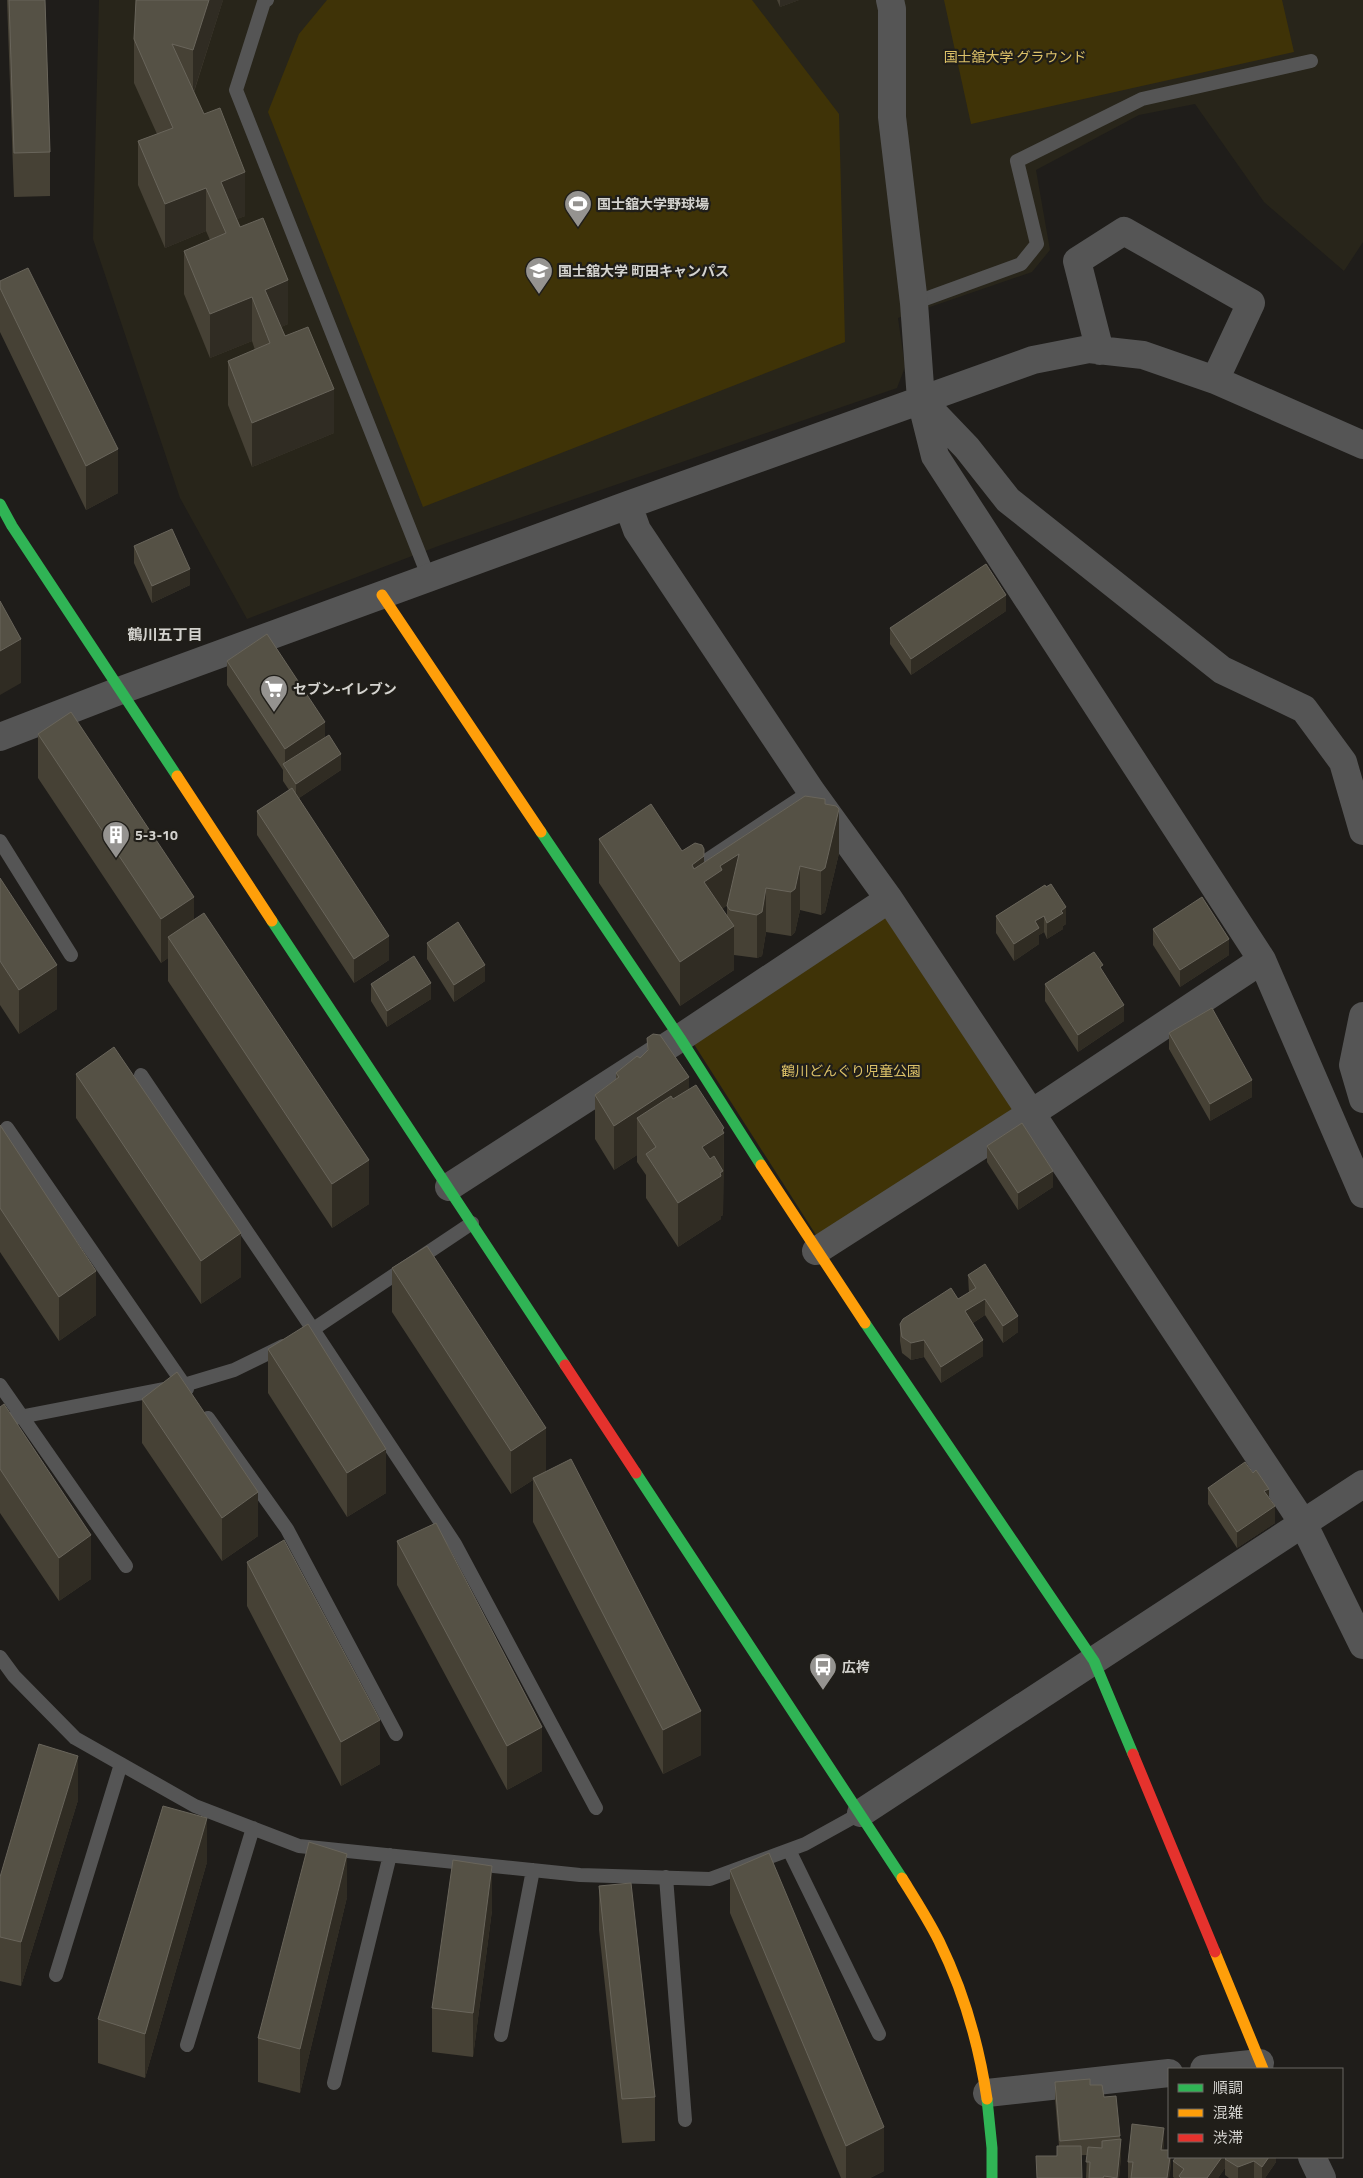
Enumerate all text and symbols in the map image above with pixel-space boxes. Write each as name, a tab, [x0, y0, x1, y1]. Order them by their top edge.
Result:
park label: 国士舘大学 グラウンド	[943, 46, 1087, 67]
sports icon: 国士舘大学野球場	[563, 189, 593, 228]
place label: 国士舘大学野球場	[597, 193, 709, 214]
school or university icon: 国士舘大学 町田キャンパス	[524, 256, 554, 295]
place label: 国士舘大学 町田キャンパス	[558, 260, 729, 281]
district label: 鶴川五丁目	[127, 623, 203, 646]
supermarket icon: セブン-イレブン	[259, 674, 289, 713]
place label: セブン-イレブン	[293, 678, 397, 699]
building icon: 5-3-10	[101, 820, 131, 859]
place label: 5-3-10	[135, 824, 178, 845]
park label: 鶴川どんぐり児童公園	[781, 1060, 921, 1081]
bus stop icon: 広袴	[808, 1652, 838, 1691]
place label: 広袴	[842, 1656, 870, 1677]
legend	[1168, 2068, 1343, 2158]
text: 順調	[1213, 2076, 1243, 2099]
text: 混雑	[1213, 2101, 1243, 2124]
text: 渋滞	[1213, 2126, 1243, 2149]

